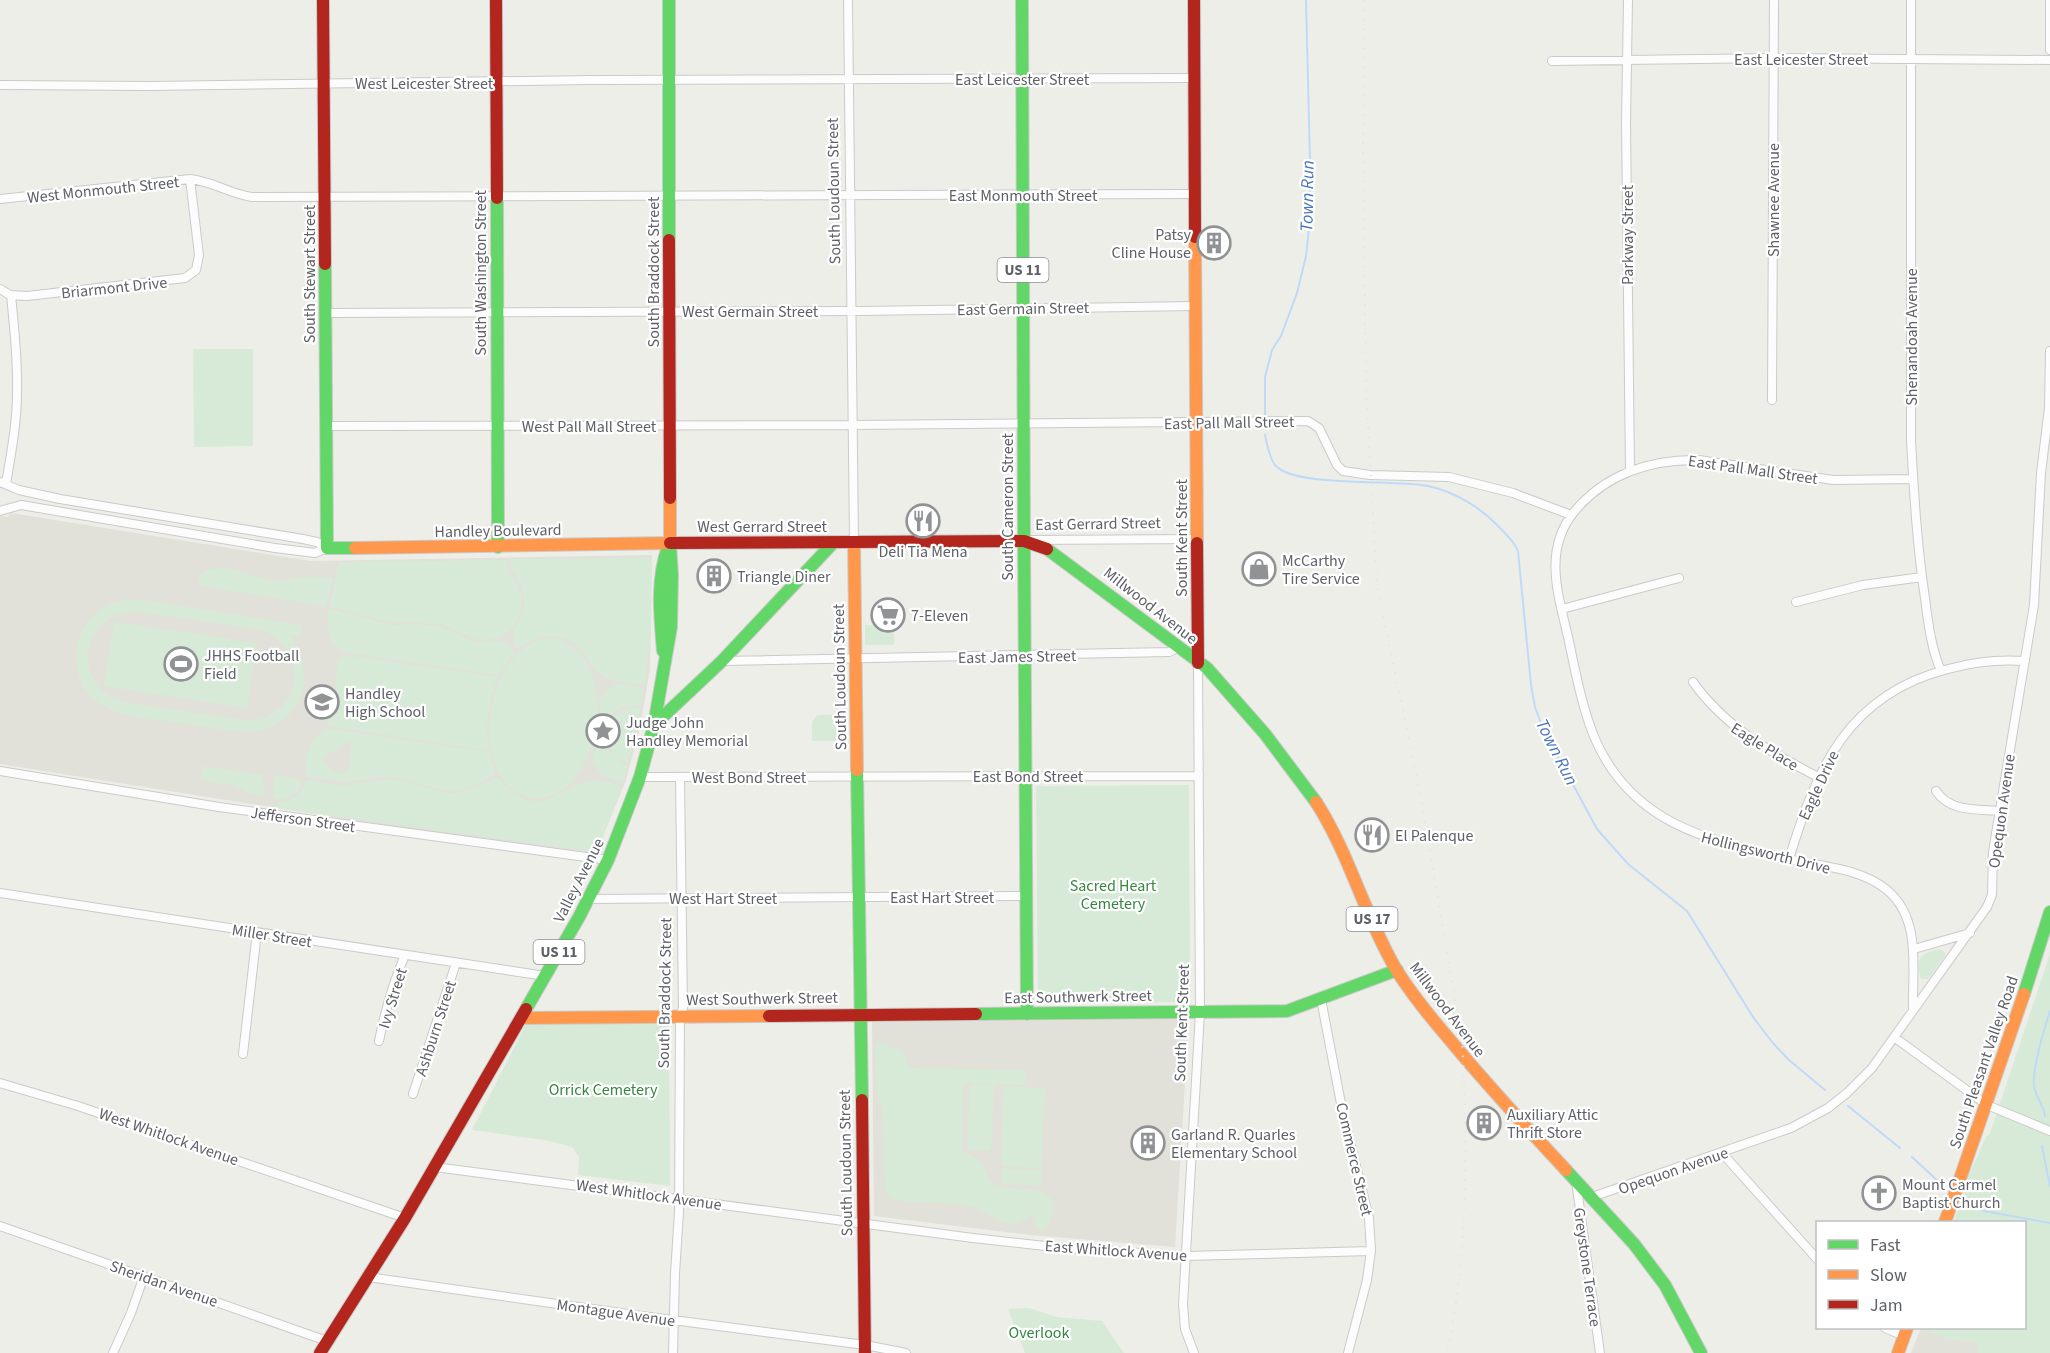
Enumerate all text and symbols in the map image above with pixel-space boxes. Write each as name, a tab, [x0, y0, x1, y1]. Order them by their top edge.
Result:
street label: East Leicester Street	[1734, 49, 1869, 71]
street label: East Leicester Street	[955, 69, 1090, 91]
street label: West Leicester Street	[355, 73, 494, 95]
street label: South Loudoun Street	[822, 117, 846, 264]
street label: Shawnee Avenue	[1763, 143, 1785, 257]
water label: Town Run	[1294, 160, 1321, 232]
street label: West Monmouth Street	[26, 171, 181, 209]
street label: Parkway Street	[1617, 184, 1639, 285]
street label: East Monmouth Street	[949, 185, 1098, 207]
street label: South Washington Street	[470, 190, 492, 356]
street label: South Braddock Street	[643, 196, 665, 347]
street label: South Stewart Street	[299, 204, 321, 343]
place label: Patsy Cline House	[1112, 224, 1192, 264]
building icon: Patsy Cline House	[1196, 225, 1232, 261]
road number: US 11	[998, 258, 1048, 282]
street label: Shenandoah Avenue	[1901, 268, 1923, 406]
street label: Briarmont Drive	[60, 271, 168, 305]
street label: East Germain Street	[957, 297, 1090, 321]
street label: West Germain Street	[682, 301, 819, 323]
street label: East Pall Mall Street	[1164, 411, 1295, 435]
street label: West Pall Mall Street	[522, 416, 657, 438]
street label: South Cameron Street	[997, 433, 1019, 581]
street label: East Pall Mall Street	[1687, 450, 1820, 490]
street label: South Kent Street	[1171, 479, 1193, 597]
restaurant icon: Deli Tia Mena	[905, 503, 941, 539]
street label: East Gerrard Street	[1035, 512, 1162, 536]
street label: West Gerrard Street	[697, 516, 827, 538]
street label: Handley Boulevard	[434, 519, 562, 543]
place label: Deli Tia Mena	[878, 541, 968, 563]
place label: McCarthy Tire Service	[1282, 550, 1360, 590]
shop icon: McCarthy Tire Service	[1241, 551, 1277, 587]
building icon: Triangle Diner	[696, 558, 732, 594]
street label: Millwood Avenue	[1099, 562, 1202, 650]
place label: Triangle Diner	[737, 566, 831, 588]
supermarket icon: 7-Eleven	[870, 597, 906, 633]
street label: South Loudoun Street	[828, 603, 852, 750]
place label: 7-Eleven	[911, 605, 969, 627]
place label: JHHS Football Field	[204, 645, 299, 685]
street label: East James Street	[958, 645, 1077, 669]
sports icon: JHHS Football Field	[163, 646, 199, 682]
place label: Handley High School	[345, 683, 425, 723]
school or university icon: Handley High School	[304, 684, 340, 720]
place label: Judge John Handley Memorial	[626, 712, 748, 752]
place icon: Judge John Handley Memorial	[585, 713, 621, 749]
water label: Town Run	[1529, 715, 1584, 790]
street label: Eagle Place	[1726, 717, 1803, 776]
street label: Eagle Drive	[1793, 747, 1845, 824]
street label: Opequon Avenue	[1983, 753, 2021, 870]
street label: East Bond Street	[973, 766, 1084, 788]
street label: West Bond Street	[692, 767, 807, 789]
street label: Jefferson Street	[249, 802, 357, 838]
restaurant icon: El Palenque	[1354, 817, 1390, 853]
place label: El Palenque	[1395, 825, 1474, 847]
street label: Hollingsworth Drive	[1699, 826, 1833, 880]
street label: Valley Avenue	[548, 834, 610, 926]
park label: Sacred Heart Cemetery	[1070, 875, 1157, 915]
street label: East Hart Street	[890, 887, 995, 909]
street label: West Hart Street	[669, 888, 778, 910]
road number: US 17	[1346, 907, 1398, 931]
street label: South Braddock Street	[653, 917, 677, 1069]
street label: Miller Street	[230, 919, 314, 953]
road number: US 11	[534, 940, 584, 964]
street label: Millwood Avenue	[1404, 957, 1490, 1062]
street label: South Kent Street	[1169, 963, 1195, 1082]
street label: Ivy Street	[373, 965, 413, 1031]
street label: South Pleasant Valley Road	[1944, 973, 2024, 1152]
street label: Ashburn Street	[410, 977, 462, 1079]
street label: East Southwerk Street	[1004, 985, 1153, 1009]
street label: West Southwerk Street	[686, 987, 839, 1011]
park label: Orrick Cemetery	[549, 1079, 658, 1101]
street label: South Loudoun Street	[834, 1089, 858, 1236]
street label: Commerce Street	[1330, 1100, 1378, 1219]
street label: West Whitlock Avenue	[96, 1103, 242, 1171]
place label: Auxiliary Attic Thrift Store	[1507, 1104, 1598, 1144]
building icon: Auxiliary Attic Thrift Store	[1466, 1105, 1502, 1141]
place label: Garland R. Quarles Elementary School	[1171, 1124, 1297, 1164]
building icon: Garland R. Quarles Elementary School	[1130, 1125, 1166, 1161]
street label: Opequon Avenue	[1615, 1142, 1731, 1200]
street label: West Whitlock Avenue	[575, 1174, 723, 1216]
place label: Mount Carmel Baptist Church	[1902, 1174, 2000, 1214]
church icon: Mount Carmel Baptist Church	[1861, 1175, 1897, 1211]
street label: Greystone Terrace	[1568, 1206, 1606, 1328]
legend	[1816, 1221, 2026, 1329]
text: Fast	[1870, 1233, 1901, 1258]
street label: East Whitlock Avenue	[1044, 1235, 1188, 1267]
street label: Sheridan Avenue	[107, 1255, 221, 1313]
text: Slow	[1870, 1263, 1907, 1288]
text: Jam	[1870, 1293, 1903, 1318]
street label: Montague Avenue	[555, 1294, 677, 1332]
park label: Overlook	[1009, 1322, 1070, 1344]

